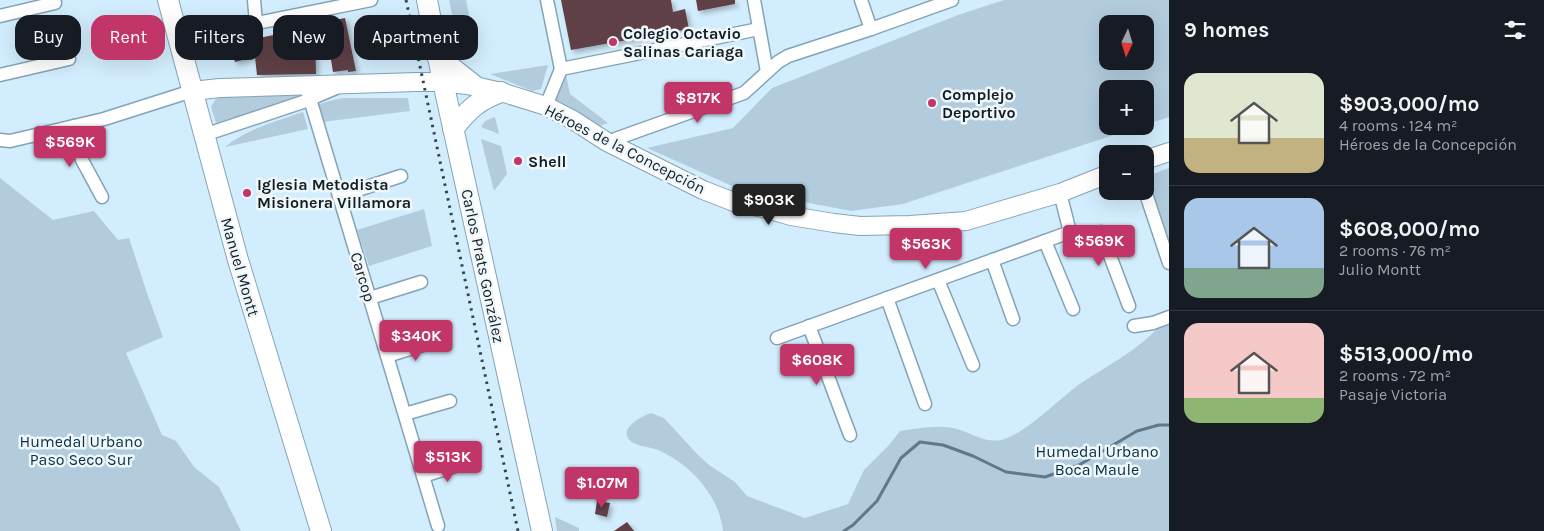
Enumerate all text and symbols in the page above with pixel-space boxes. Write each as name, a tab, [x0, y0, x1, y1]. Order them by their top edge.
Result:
chip: Buy	[15, 15, 81, 60]
chip: Rent	[91, 15, 165, 60]
chip: Filters	[175, 15, 263, 60]
chip: New	[273, 15, 344, 60]
chip: Apartment	[354, 15, 478, 60]
north arrow	[1099, 15, 1154, 70]
map controls	[1099, 15, 1154, 200]
icon: filters	[1501, 16, 1529, 44]
text: 9 homes	[1184, 18, 1269, 42]
place label: Colegio Octavio Salinas Cariaga	[623, 24, 744, 61]
marker: Colegio Octavio Salinas Cariaga	[607, 36, 619, 48]
button: +	[1099, 80, 1154, 135]
pin: $817K	[663, 82, 733, 124]
place label: Complejo Deportivo	[942, 85, 1015, 122]
text: $817K	[675, 88, 721, 107]
text: $903,000/mo	[1339, 92, 1480, 116]
icon: home	[1224, 93, 1284, 153]
marker: Complejo Deportivo	[926, 97, 938, 109]
street label: Héroes de la Concepción	[541, 100, 709, 198]
text: 4 rooms · 124 m²	[1339, 116, 1458, 135]
pin: $569K	[35, 126, 105, 168]
text: $569K	[45, 132, 95, 151]
text: Héroes de la Concepción	[1339, 135, 1517, 154]
button: −	[1099, 145, 1154, 200]
place label: Shell	[528, 152, 566, 171]
marker: Shell	[512, 155, 524, 167]
place label: Iglesia Metodista Misionera Villamora	[257, 175, 411, 212]
pin: $903K	[734, 184, 804, 226]
marker: Iglesia Metodista Misionera Villamora	[241, 187, 253, 199]
street label: Carlos Prats González	[457, 187, 509, 345]
text: $903K	[743, 190, 795, 209]
street label: Manuel Montt	[217, 215, 263, 319]
text: $608,000/mo	[1339, 217, 1480, 241]
icon: home	[1224, 218, 1284, 278]
pin: $569K	[1064, 224, 1134, 267]
pin: $563K	[891, 228, 961, 270]
text: $569K	[1074, 231, 1124, 250]
text: $563K	[901, 234, 951, 253]
text: 2 rooms · 76 m²	[1339, 241, 1451, 260]
street label: Carcop	[346, 250, 380, 304]
text: Julio Montt	[1339, 260, 1421, 279]
pin: $340K	[381, 320, 451, 362]
text: $340K	[390, 326, 442, 345]
text: $513,000/mo	[1339, 342, 1473, 366]
icon: home	[1224, 343, 1284, 403]
pin: $608K	[782, 344, 852, 386]
text: $608K	[791, 350, 843, 369]
text: 2 rooms · 72 m²	[1339, 366, 1451, 385]
text: Pasaje Victoria	[1339, 385, 1447, 404]
park label: Humedal Urbano Paso Seco Sur	[19, 432, 143, 469]
pin: $513K	[413, 440, 483, 483]
park label: Humedal Urbano Boca Maule	[1035, 442, 1159, 479]
text: $513K	[425, 447, 471, 466]
pin: $1.07M	[561, 466, 643, 509]
text: $1.07M	[576, 473, 628, 492]

